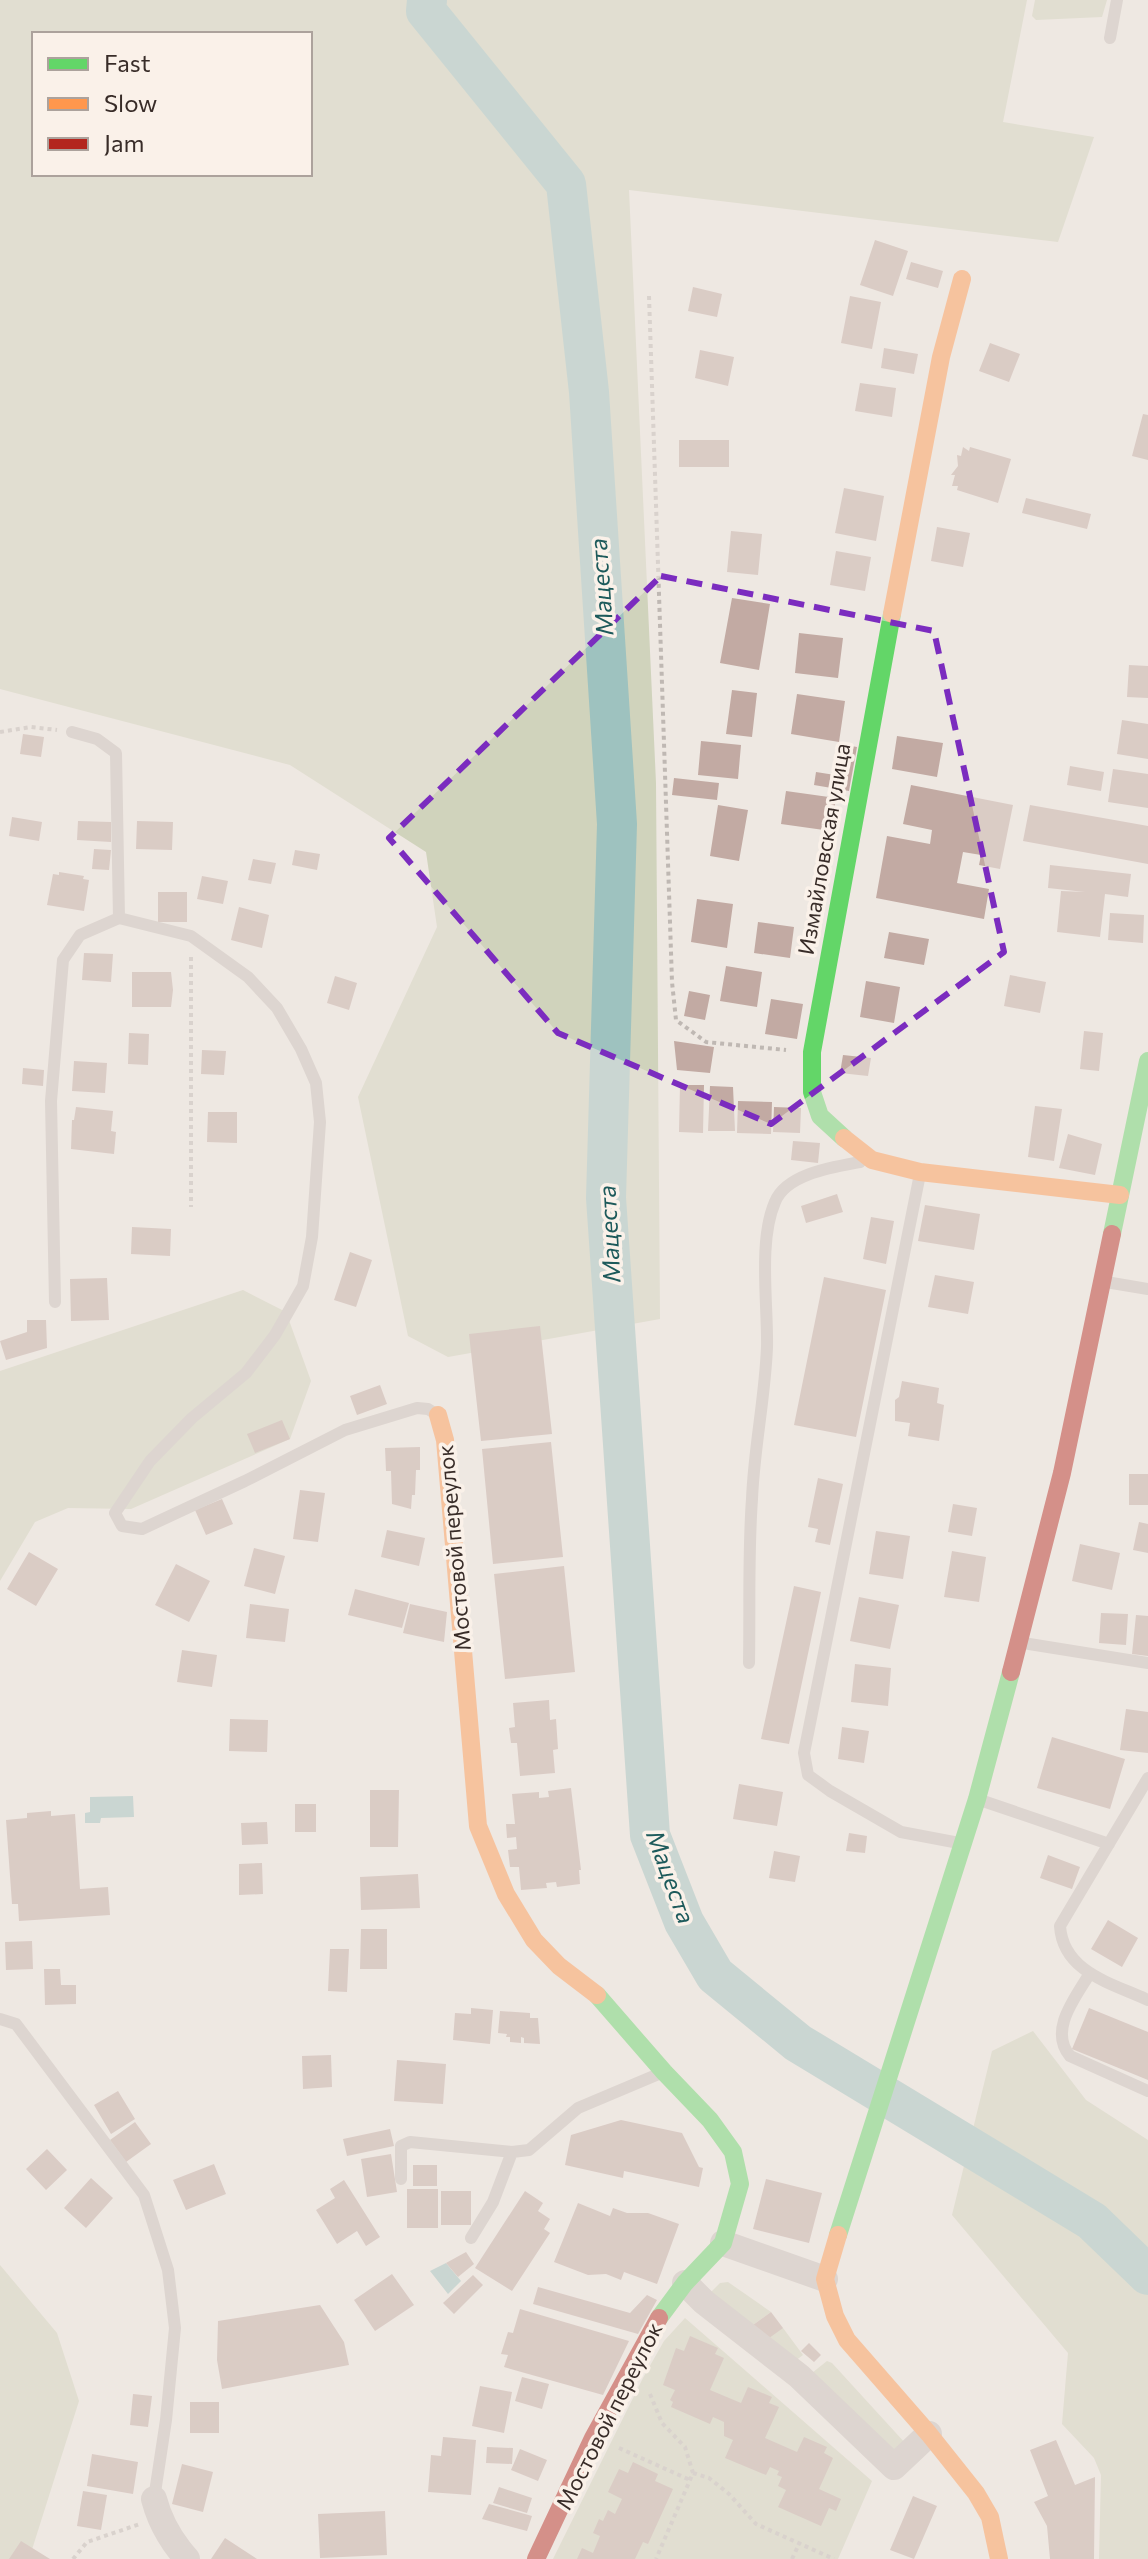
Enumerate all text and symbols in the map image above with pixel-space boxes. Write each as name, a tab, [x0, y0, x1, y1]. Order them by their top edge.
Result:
legend	[32, 32, 312, 176]
text: Fast	[104, 48, 151, 77]
text: Slow	[104, 88, 157, 117]
text: Jam	[104, 128, 144, 157]
water label: Мацеста	[583, 538, 618, 637]
street label: Измайловская улица	[792, 741, 855, 957]
water label: Мацеста	[591, 1185, 626, 1283]
street label: Мостовой переулок	[431, 1444, 476, 1652]
water label: Мацеста	[641, 1826, 702, 1927]
street label: Мостовой переулок	[550, 2317, 668, 2514]

